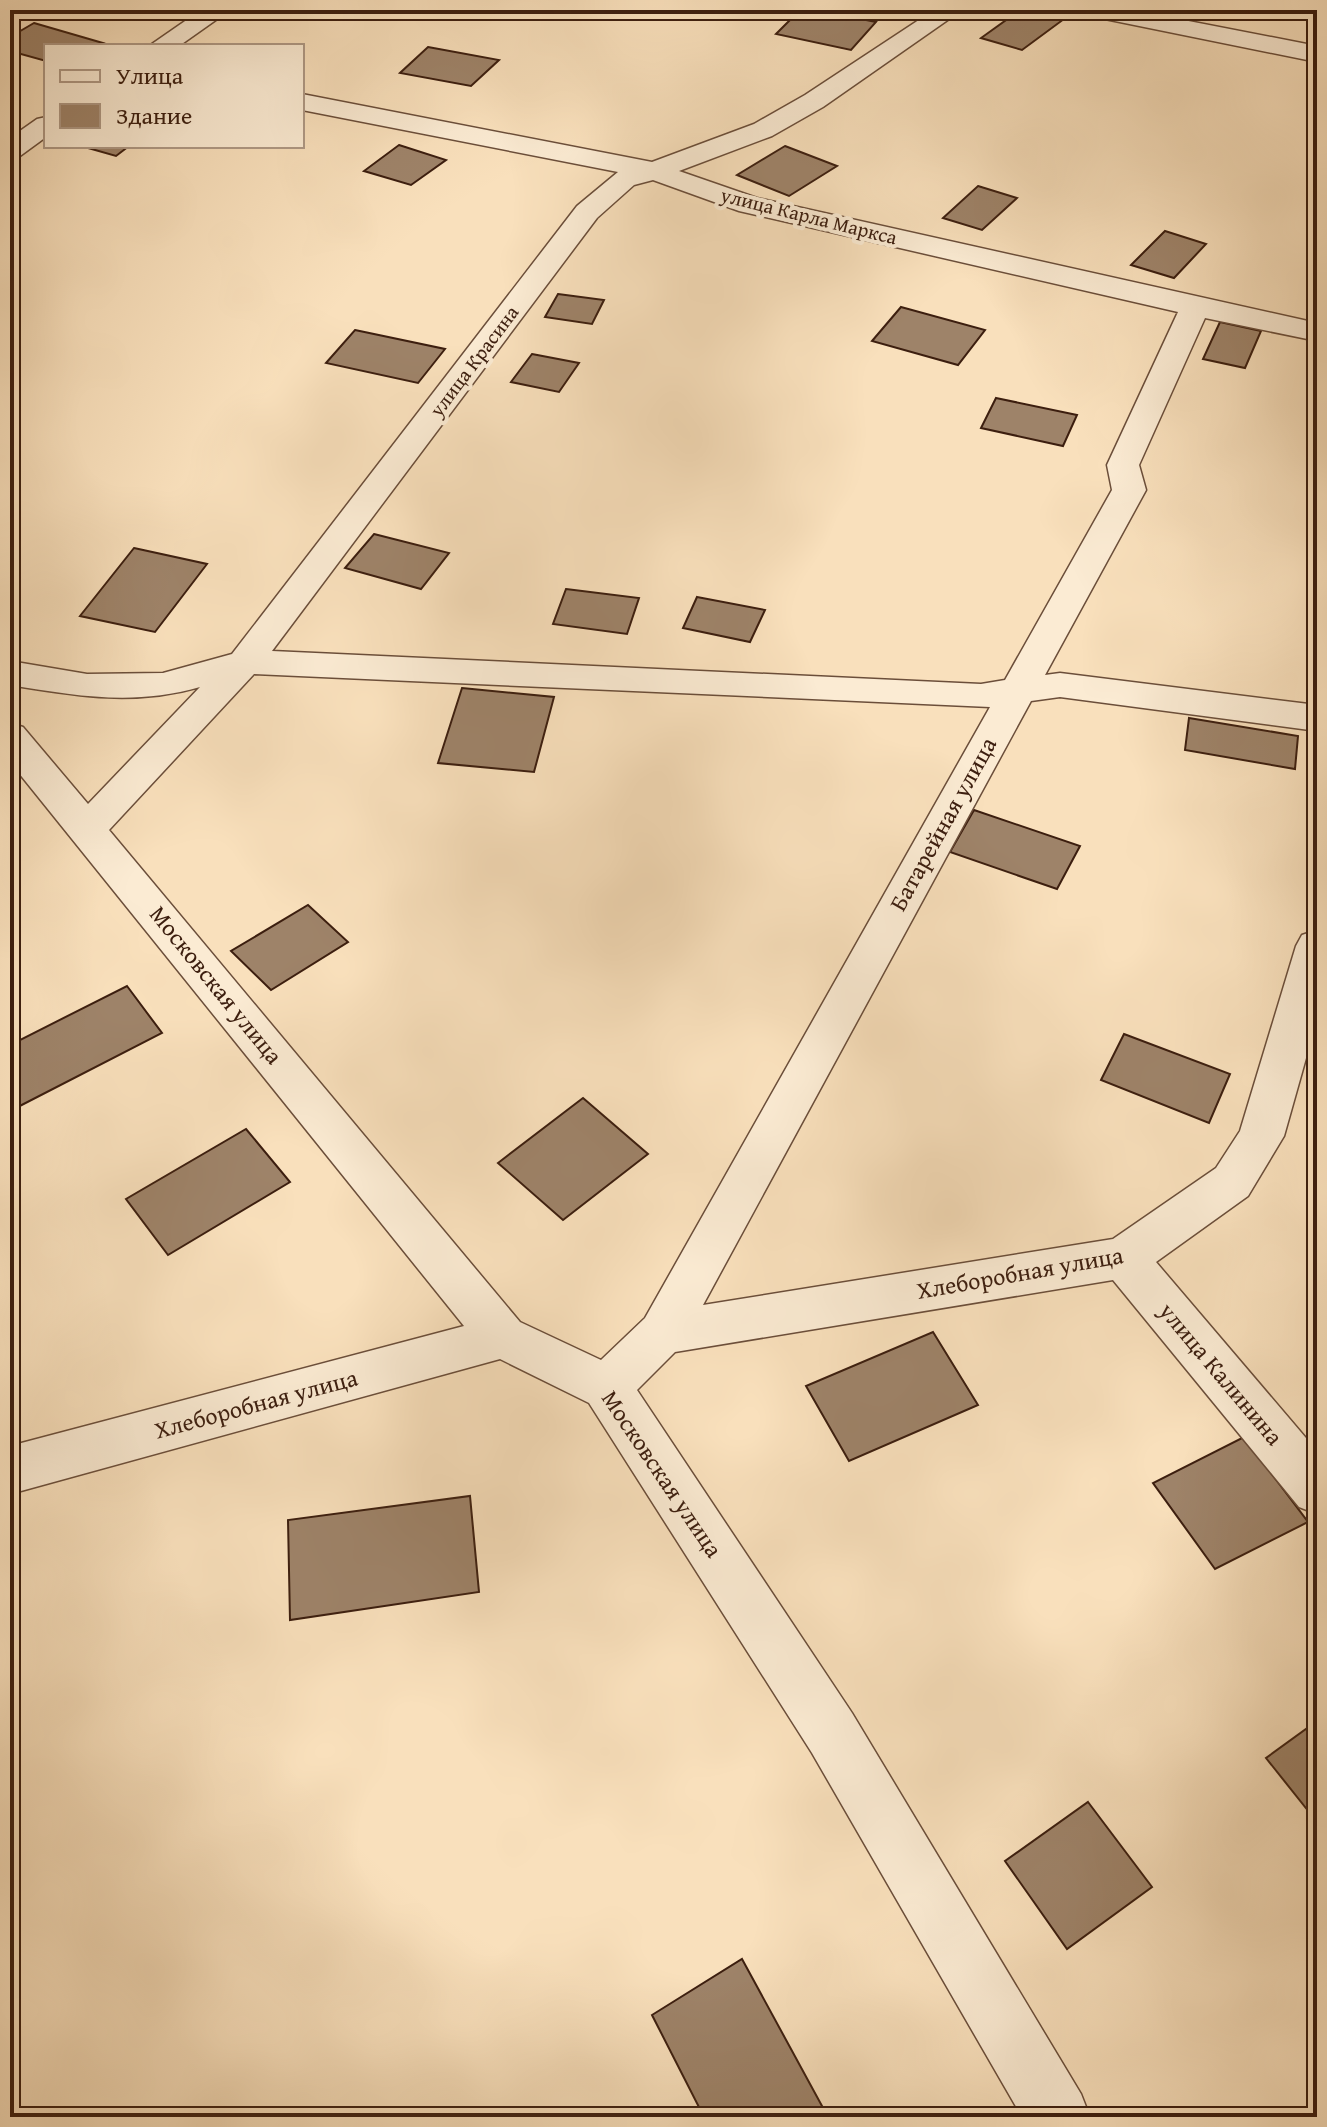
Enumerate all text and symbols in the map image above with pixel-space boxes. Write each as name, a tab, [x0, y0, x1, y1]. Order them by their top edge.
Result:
legend	[44, 44, 304, 148]
text: Улица	[116, 58, 184, 93]
text: Здание	[116, 98, 192, 133]
street label: улица Карла Маркса	[717, 179, 901, 252]
street label: улица Красина	[421, 299, 525, 423]
street label: Батарейная улица	[880, 730, 1005, 917]
street label: Московская улица	[141, 898, 292, 1072]
street label: Хлеборобная улица	[914, 1237, 1126, 1308]
street label: улица Калинина	[1150, 1294, 1292, 1453]
street label: Хлеборобная улица	[150, 1359, 362, 1447]
street label: Московская улица	[593, 1383, 732, 1565]

